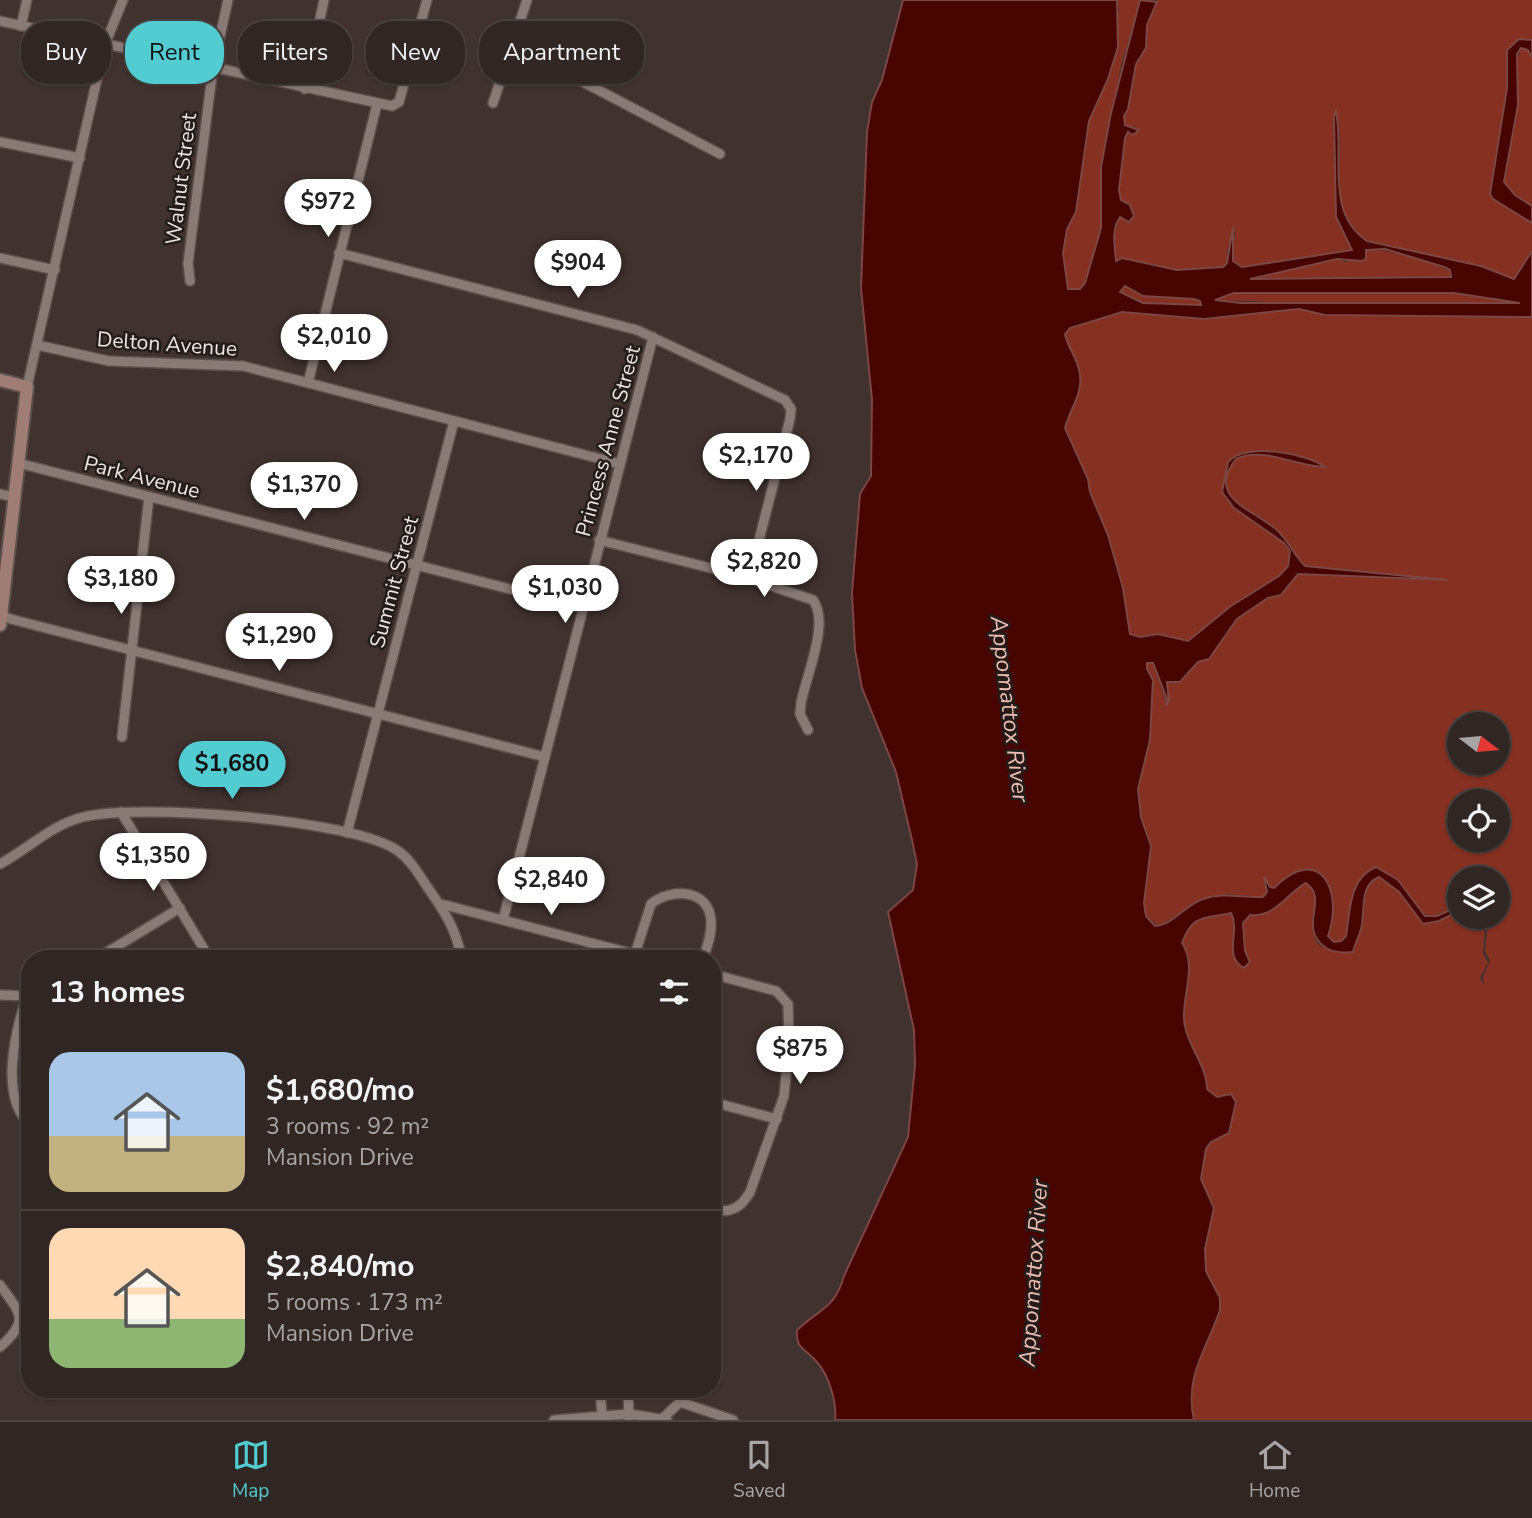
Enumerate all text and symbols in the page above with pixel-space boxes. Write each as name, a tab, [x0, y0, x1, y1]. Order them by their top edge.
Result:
chip: Buy	[21, 21, 111, 84]
chip: Rent	[125, 21, 224, 84]
chip: Filters	[238, 21, 352, 84]
chip: New	[366, 21, 465, 84]
chip: Apartment	[479, 21, 644, 84]
street label: Walnut Street	[159, 111, 203, 247]
pin: $972	[287, 180, 369, 239]
text: $972	[300, 186, 356, 217]
pin: $904	[537, 240, 619, 300]
text: $904	[550, 247, 606, 278]
pin: $2,010	[277, 314, 391, 374]
text: $2,010	[297, 321, 371, 352]
street label: Delton Avenue	[96, 325, 238, 363]
street label: Princess Anne Street	[569, 342, 647, 540]
pin: $2,170	[699, 434, 813, 493]
text: $2,170	[719, 440, 793, 471]
street label: Park Avenue	[81, 449, 203, 505]
pin: $1,370	[247, 462, 361, 522]
text: $1,370	[267, 469, 341, 500]
street label: Summit Street	[363, 512, 425, 651]
pin: $2,820	[707, 540, 821, 599]
text: $2,820	[727, 546, 801, 577]
pin: $3,180	[64, 556, 178, 616]
text: $3,180	[84, 563, 158, 594]
pin: $1,030	[508, 566, 622, 625]
text: $1,030	[528, 572, 602, 603]
water label: Appomattox River	[983, 613, 1036, 805]
pin: $1,290	[222, 614, 336, 673]
text: $1,290	[242, 620, 316, 651]
north arrow	[1447, 712, 1510, 775]
map controls	[1447, 712, 1510, 929]
pin: $1,680	[175, 742, 289, 801]
text: $1,680	[195, 748, 269, 779]
button: locate	[1447, 789, 1510, 852]
pin: $1,350	[96, 834, 210, 893]
text: $1,350	[116, 840, 190, 871]
pin: $2,840	[494, 858, 608, 917]
text: $2,840	[514, 864, 588, 895]
button: layers	[1447, 866, 1510, 929]
text: 13 homes	[49, 972, 185, 1013]
icon: filters	[655, 973, 693, 1011]
pin: $875	[759, 1026, 841, 1086]
text: $875	[772, 1033, 828, 1064]
text: $1,680/mo	[266, 1070, 415, 1111]
icon: home	[105, 1080, 189, 1164]
text: 3 rooms · 92 m²	[266, 1111, 429, 1142]
text: Mansion Drive	[266, 1142, 414, 1173]
water label: Appomattox River	[1011, 1178, 1056, 1369]
text: $2,840/mo	[266, 1246, 415, 1287]
icon: home	[105, 1256, 189, 1340]
text: 5 rooms · 173 m²	[266, 1287, 443, 1318]
text: Mansion Drive	[266, 1318, 414, 1349]
tab: Map	[232, 1436, 270, 1504]
tab: Saved	[733, 1436, 786, 1504]
tab: Home	[1249, 1436, 1300, 1504]

